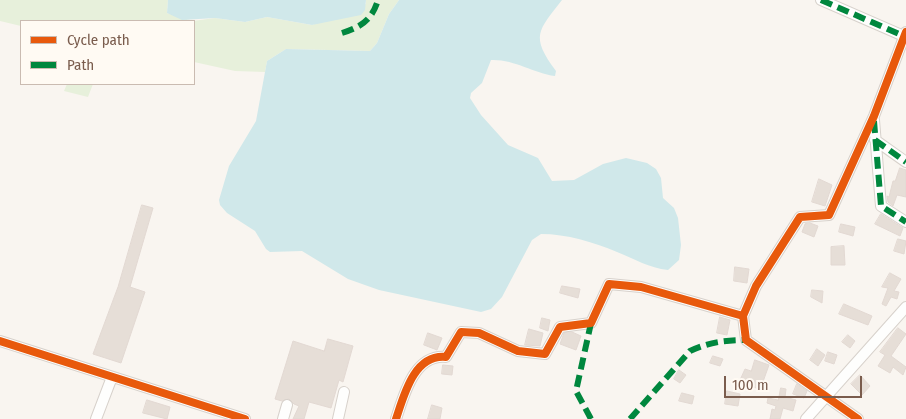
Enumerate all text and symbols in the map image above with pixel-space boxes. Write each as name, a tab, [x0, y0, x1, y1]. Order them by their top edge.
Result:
legend	[20, 20, 195, 85]
text: Cycle path	[67, 31, 130, 49]
text: Path	[67, 56, 94, 74]
scale bar	[726, 366, 864, 398]
text: 100 m	[732, 376, 769, 394]

